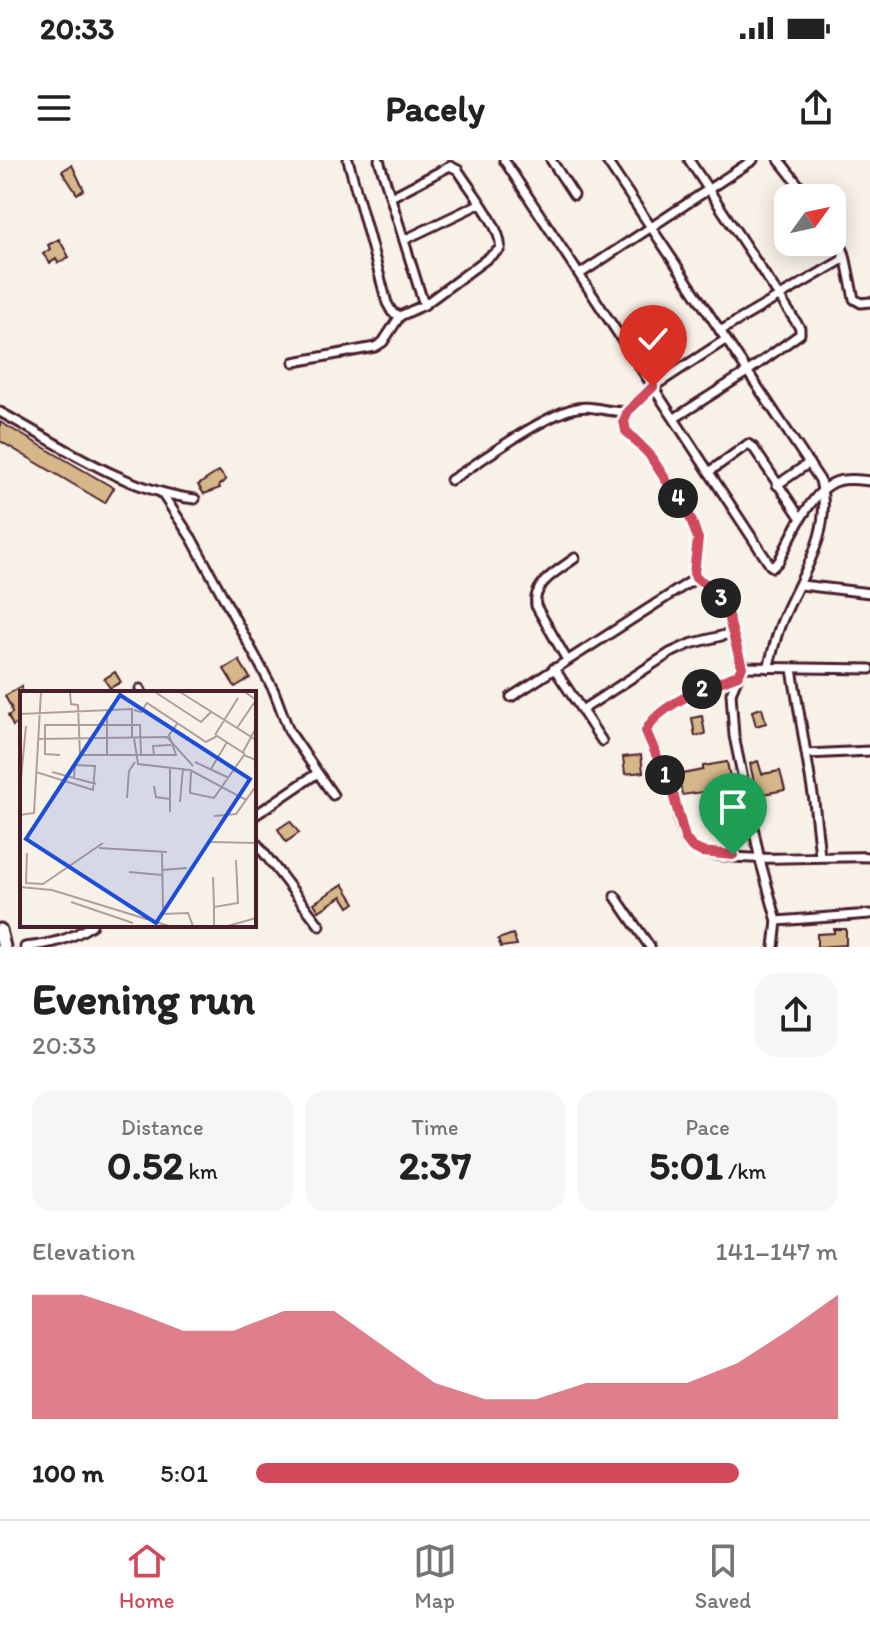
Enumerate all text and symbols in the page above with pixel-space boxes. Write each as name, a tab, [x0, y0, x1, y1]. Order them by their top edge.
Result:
text: 20:33	[40, 10, 114, 47]
icon: menu	[32, 86, 76, 130]
icon: share	[794, 86, 838, 130]
text: Pacely	[385, 87, 485, 130]
north arrow	[774, 184, 846, 256]
map controls	[774, 184, 846, 256]
pin	[619, 305, 687, 387]
icon: check	[631, 317, 675, 361]
pin: 4	[658, 478, 698, 518]
text: 4	[671, 484, 685, 511]
pin: 3	[701, 578, 741, 618]
text: 3	[715, 584, 727, 611]
pin: 2	[682, 669, 722, 709]
text: 2	[696, 675, 708, 702]
inset map	[20, 691, 256, 927]
pin: 1	[645, 755, 685, 795]
text: 1	[660, 761, 670, 788]
pin	[699, 773, 767, 855]
icon: arrive	[711, 785, 755, 829]
text: Evening run	[32, 972, 255, 1025]
button: share	[754, 973, 838, 1057]
text: 20:33	[32, 1029, 96, 1061]
text: Distance	[121, 1114, 204, 1141]
text: Time	[412, 1114, 458, 1141]
text: Pace	[686, 1114, 730, 1141]
text: 0.52	[107, 1141, 184, 1189]
text: 2:37	[399, 1141, 471, 1189]
text: 5:01	[649, 1141, 723, 1189]
text: km	[184, 1158, 218, 1185]
text: /km	[723, 1158, 766, 1185]
text: Elevation	[32, 1235, 135, 1267]
text: 141–147 m	[715, 1235, 838, 1267]
text: 100 m	[32, 1457, 104, 1489]
text: 5:01	[160, 1457, 208, 1489]
tab: Home	[119, 1539, 175, 1614]
tab: Map	[413, 1539, 457, 1614]
tab: Saved	[695, 1539, 751, 1614]

